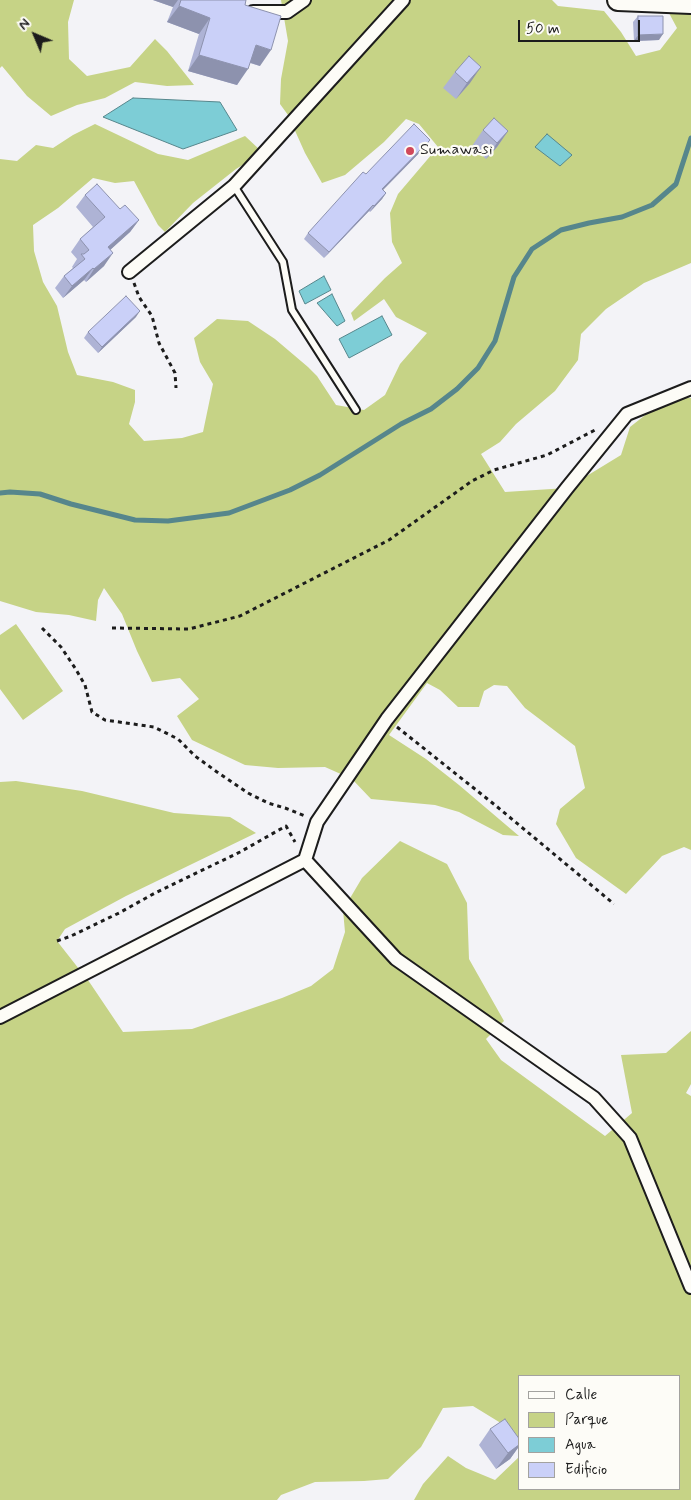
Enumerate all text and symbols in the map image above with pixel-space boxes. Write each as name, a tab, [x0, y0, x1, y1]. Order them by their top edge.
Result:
north arrow	[10, 10, 60, 60]
scale bar	[521, 10, 644, 42]
text: N	[15, 15, 34, 34]
text: 50 m	[526, 19, 560, 39]
place label: Sumawasi	[420, 141, 493, 161]
marker: Sumawasi	[404, 145, 416, 157]
legend	[518, 1375, 681, 1490]
text: Calle	[565, 1385, 597, 1405]
text: Parque	[565, 1410, 608, 1430]
text: Agua	[565, 1435, 596, 1455]
text: Edificio	[565, 1460, 607, 1480]

